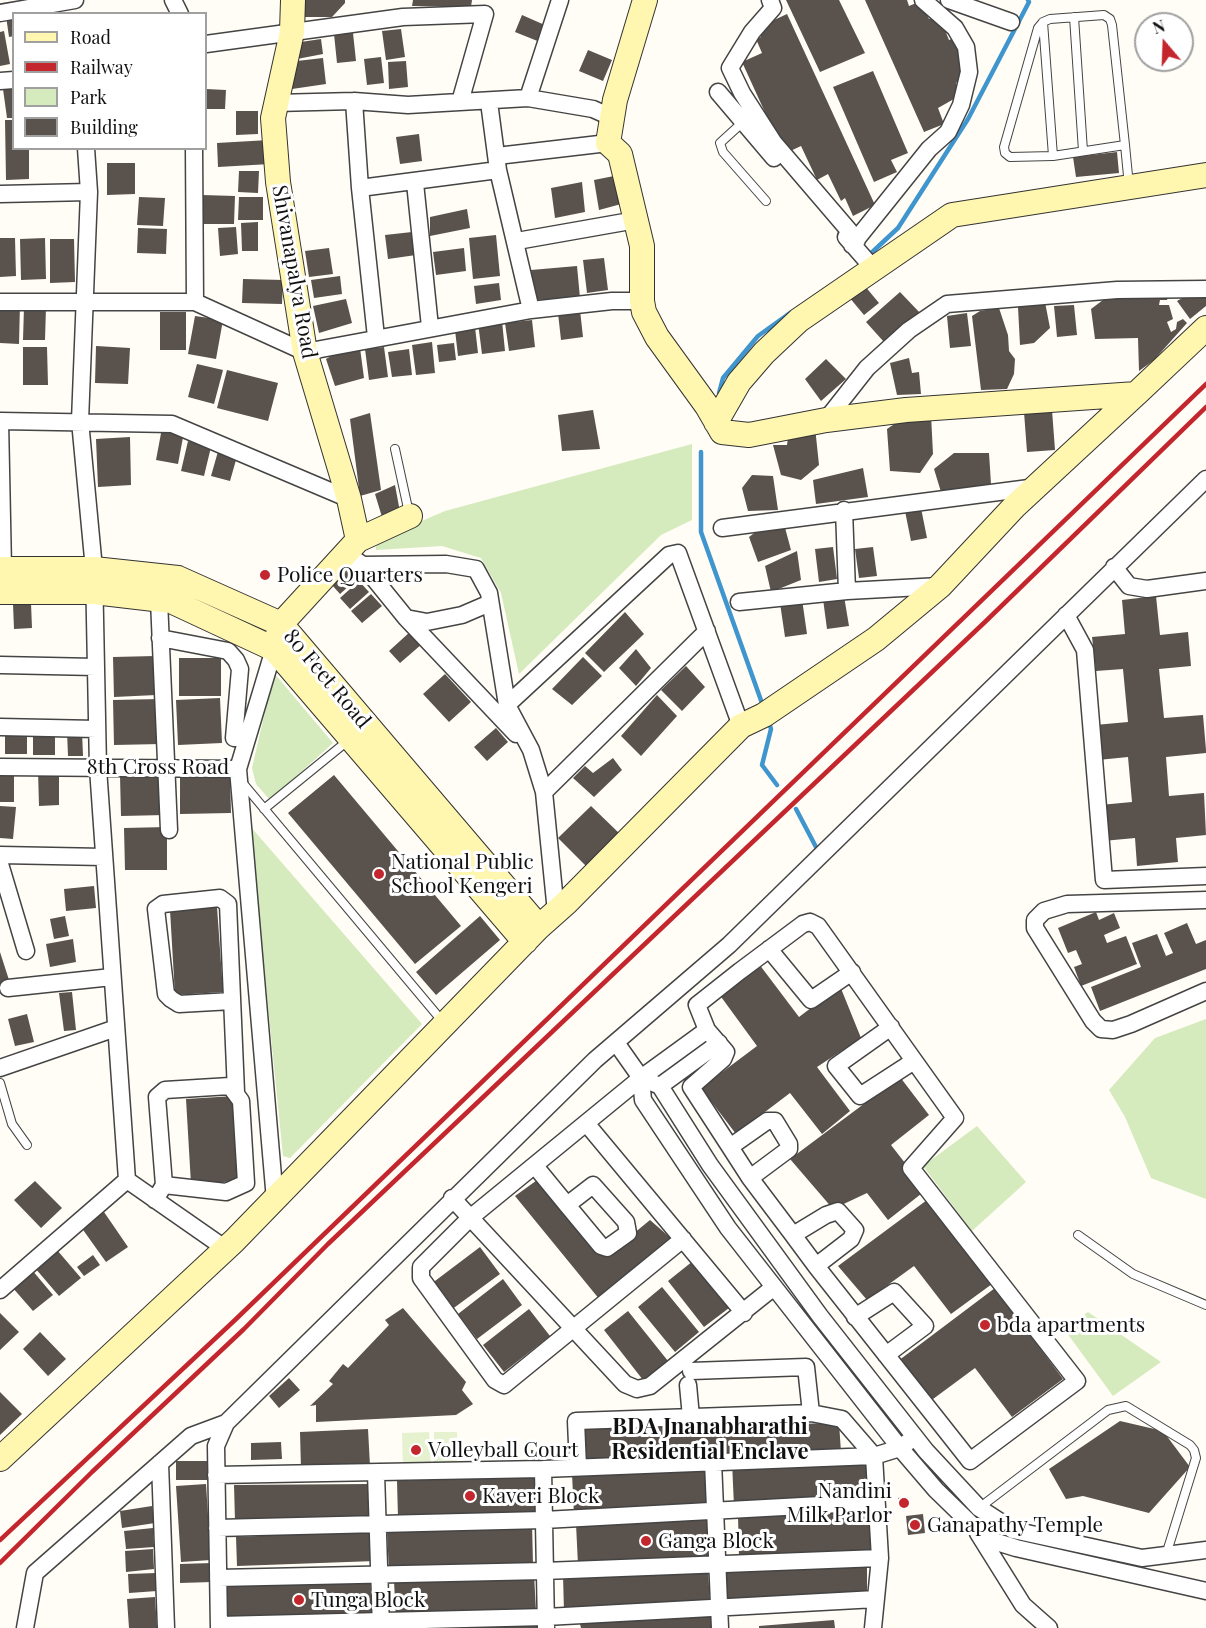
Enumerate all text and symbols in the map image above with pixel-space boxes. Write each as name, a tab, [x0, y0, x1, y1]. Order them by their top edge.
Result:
legend	[12, 12, 207, 150]
north arrow	[1134, 12, 1194, 72]
text: N	[1150, 15, 1168, 38]
text: Road	[70, 25, 111, 49]
text: Railway	[70, 55, 133, 79]
text: Park	[70, 85, 107, 109]
text: Building	[70, 115, 138, 139]
street label: Shivanapalya Road	[266, 183, 322, 361]
place label: Police Quarters	[277, 562, 423, 588]
marker: Police Quarters	[258, 568, 272, 582]
street label: 80 Feet Road	[278, 624, 376, 734]
street label: 8th Cross Road	[87, 754, 229, 780]
place label: National Public School Kengeri	[391, 849, 534, 899]
marker: National Public School Kengeri	[372, 867, 386, 881]
place label: bda apartments	[997, 1312, 1145, 1338]
marker: bda apartments	[978, 1318, 992, 1332]
district label: BDA Jnanabharathi Residential Enclave	[611, 1414, 809, 1466]
place label: Volleyball Court	[428, 1437, 579, 1463]
marker: Volleyball Court	[409, 1443, 423, 1457]
place label: Nandini Milk Parlor	[787, 1478, 892, 1528]
place label: Kaveri Block	[482, 1483, 599, 1509]
marker: Kaveri Block	[463, 1489, 477, 1503]
marker: Nandini Milk Parlor	[897, 1496, 911, 1510]
place label: Ganapathy Temple	[927, 1512, 1103, 1538]
marker: Ganapathy Temple	[908, 1518, 922, 1532]
place label: Ganga Block	[658, 1528, 774, 1554]
marker: Ganga Block	[639, 1534, 653, 1548]
place label: Tunga Block	[311, 1587, 426, 1613]
marker: Tunga Block	[292, 1593, 306, 1607]

